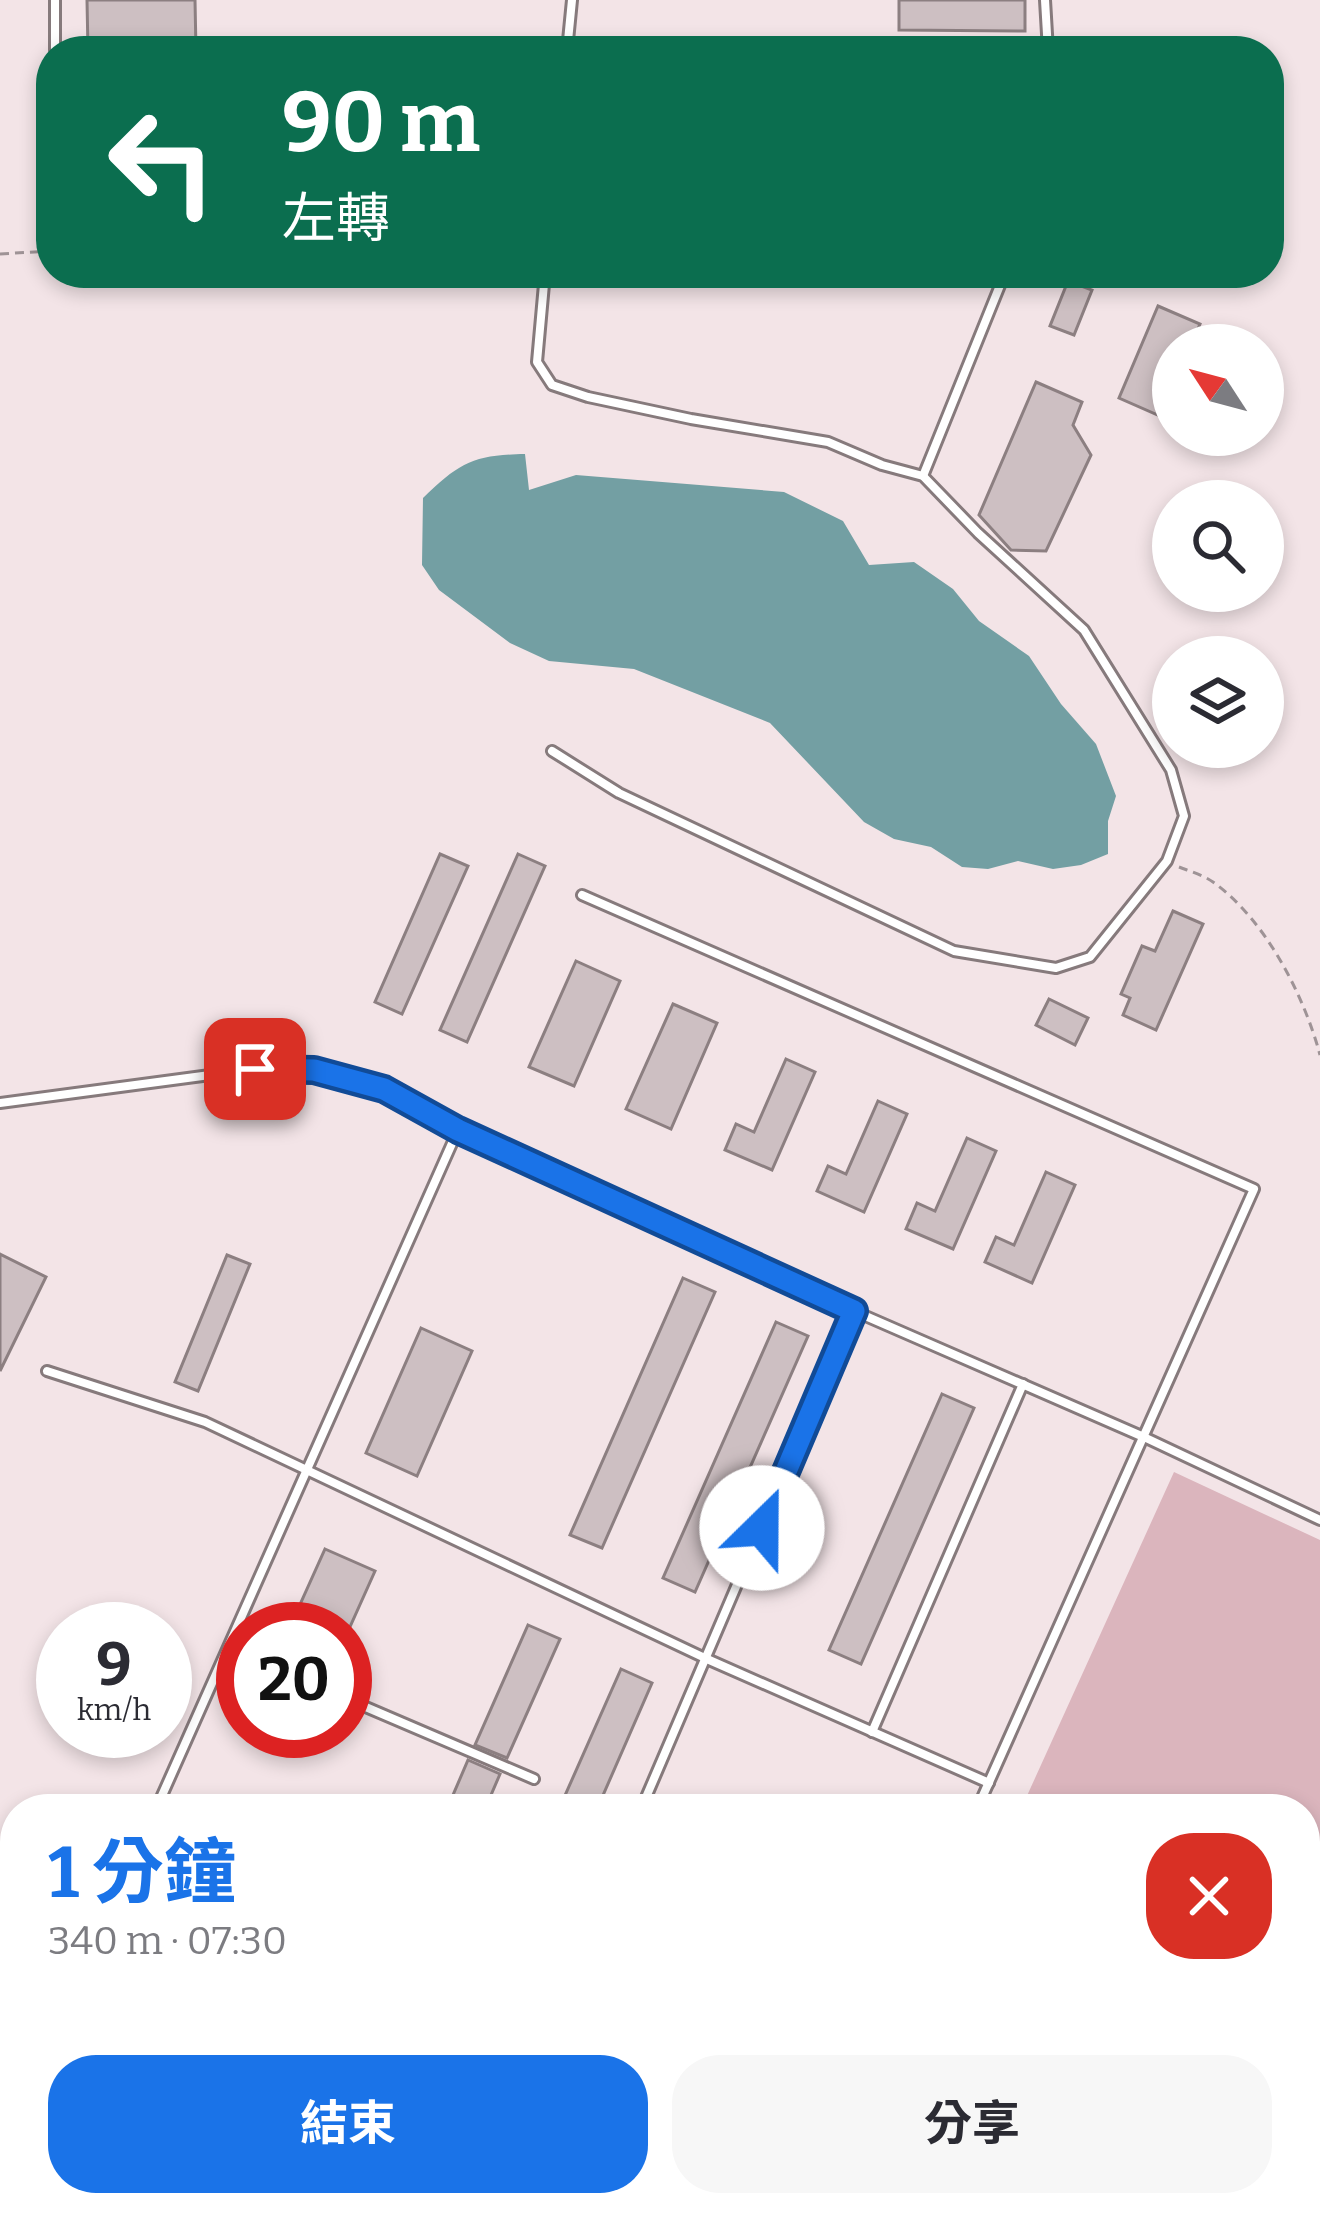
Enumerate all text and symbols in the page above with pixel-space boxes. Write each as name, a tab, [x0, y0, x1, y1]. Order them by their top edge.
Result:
text: 90 m	[282, 72, 480, 173]
icon: left	[84, 84, 240, 240]
text: 左轉	[282, 187, 390, 251]
north arrow	[1152, 324, 1284, 456]
map controls	[1152, 324, 1284, 768]
button: search	[1152, 480, 1284, 612]
button: layers	[1152, 636, 1284, 768]
pin	[204, 1018, 306, 1120]
icon: arrive	[222, 1036, 288, 1102]
position arrow	[699, 1465, 825, 1591]
speed limit sign: 20	[216, 1602, 372, 1758]
text: 9	[96, 1629, 132, 1701]
text: km/h	[77, 1692, 151, 1728]
text: 1 分鐘	[48, 1830, 236, 1916]
button: close	[1146, 1833, 1272, 1959]
text: 340 m · 07:30	[48, 1918, 287, 1964]
button: 結束	[48, 2055, 648, 2193]
button: 分享	[672, 2055, 1272, 2193]

